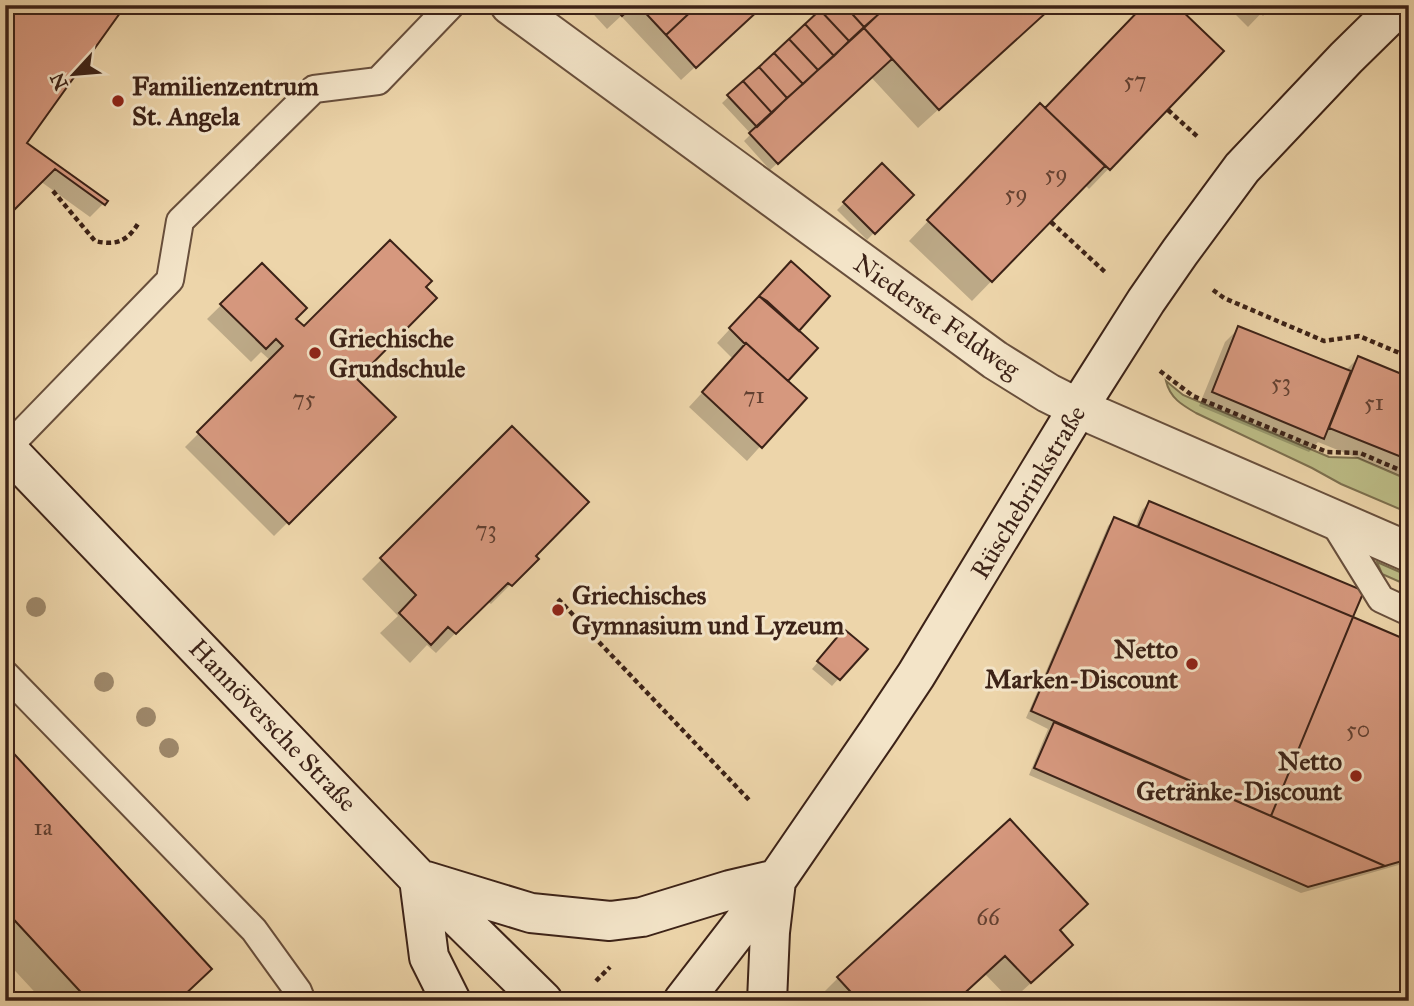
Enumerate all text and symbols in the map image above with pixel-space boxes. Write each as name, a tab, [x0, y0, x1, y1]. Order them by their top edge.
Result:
north arrow	[38, 38, 108, 108]
house number: 57	[1124, 66, 1146, 94]
text: N	[45, 69, 73, 94]
place label: Familienzentrum St. Angela	[132, 70, 319, 133]
marker: Familienzentrum St. Angela	[110, 93, 126, 109]
house number: 59	[1044, 159, 1068, 187]
house number: 59	[1004, 179, 1028, 207]
street label: Niederste Feldweg	[848, 247, 1027, 386]
place label: Griechische Grundschule	[329, 322, 465, 384]
marker: Griechische Grundschule	[307, 345, 323, 361]
house number: 53	[1271, 368, 1291, 396]
house number: 71	[743, 381, 765, 409]
house number: 75	[293, 384, 316, 412]
house number: 51	[1364, 388, 1384, 416]
street label: Rüschebrinkstraße	[964, 399, 1092, 585]
house number: 73	[475, 515, 497, 543]
place label: Griechisches Gymnasium und Lyzeum	[572, 579, 844, 641]
marker: Griechisches Gymnasium und Lyzeum	[550, 602, 566, 618]
street label: Hannöversche Straße	[182, 632, 364, 818]
place label: Netto Marken-Discount	[985, 633, 1179, 695]
marker: Netto Marken-Discount	[1184, 656, 1200, 672]
house number: 50	[1346, 715, 1370, 743]
place label: Netto Getränke-Discount	[1136, 745, 1343, 807]
marker: Netto Getränke-Discount	[1348, 768, 1364, 784]
house number: 1a	[34, 813, 53, 841]
house number: 66	[976, 903, 1001, 931]

